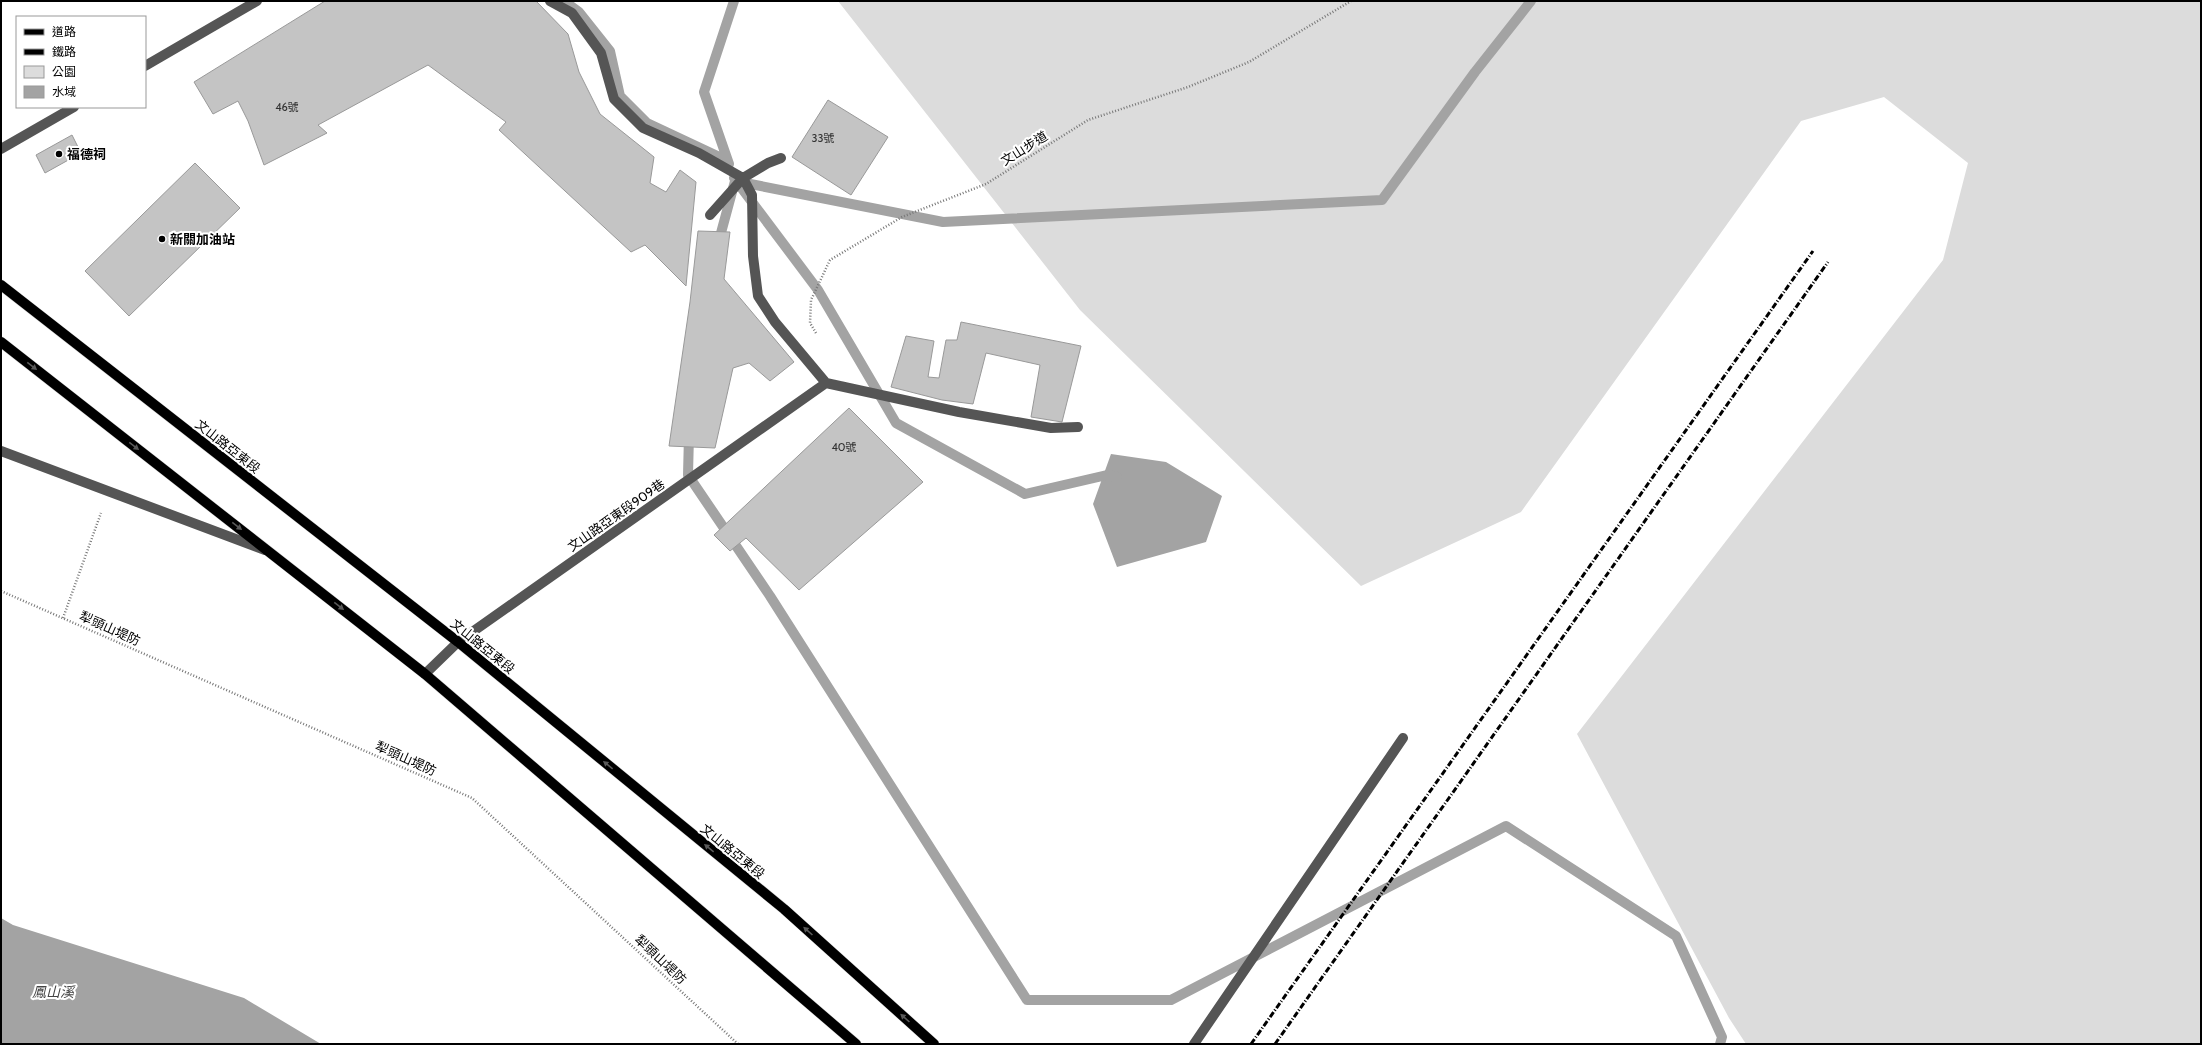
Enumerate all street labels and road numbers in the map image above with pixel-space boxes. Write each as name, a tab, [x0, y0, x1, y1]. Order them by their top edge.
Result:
street label: 文山步道	[998, 127, 1050, 169]
street label: 文山路亞東段	[192, 416, 264, 476]
street label: 文山路亞東段909巷	[564, 476, 668, 554]
street label: 犁頭山堤防	[77, 607, 143, 649]
street label: 文山路亞東段	[448, 615, 518, 677]
street label: 犁頭山堤防	[373, 737, 439, 779]
street label: 文山路亞東段	[698, 820, 768, 882]
street label: 犁頭山堤防	[632, 931, 690, 987]

